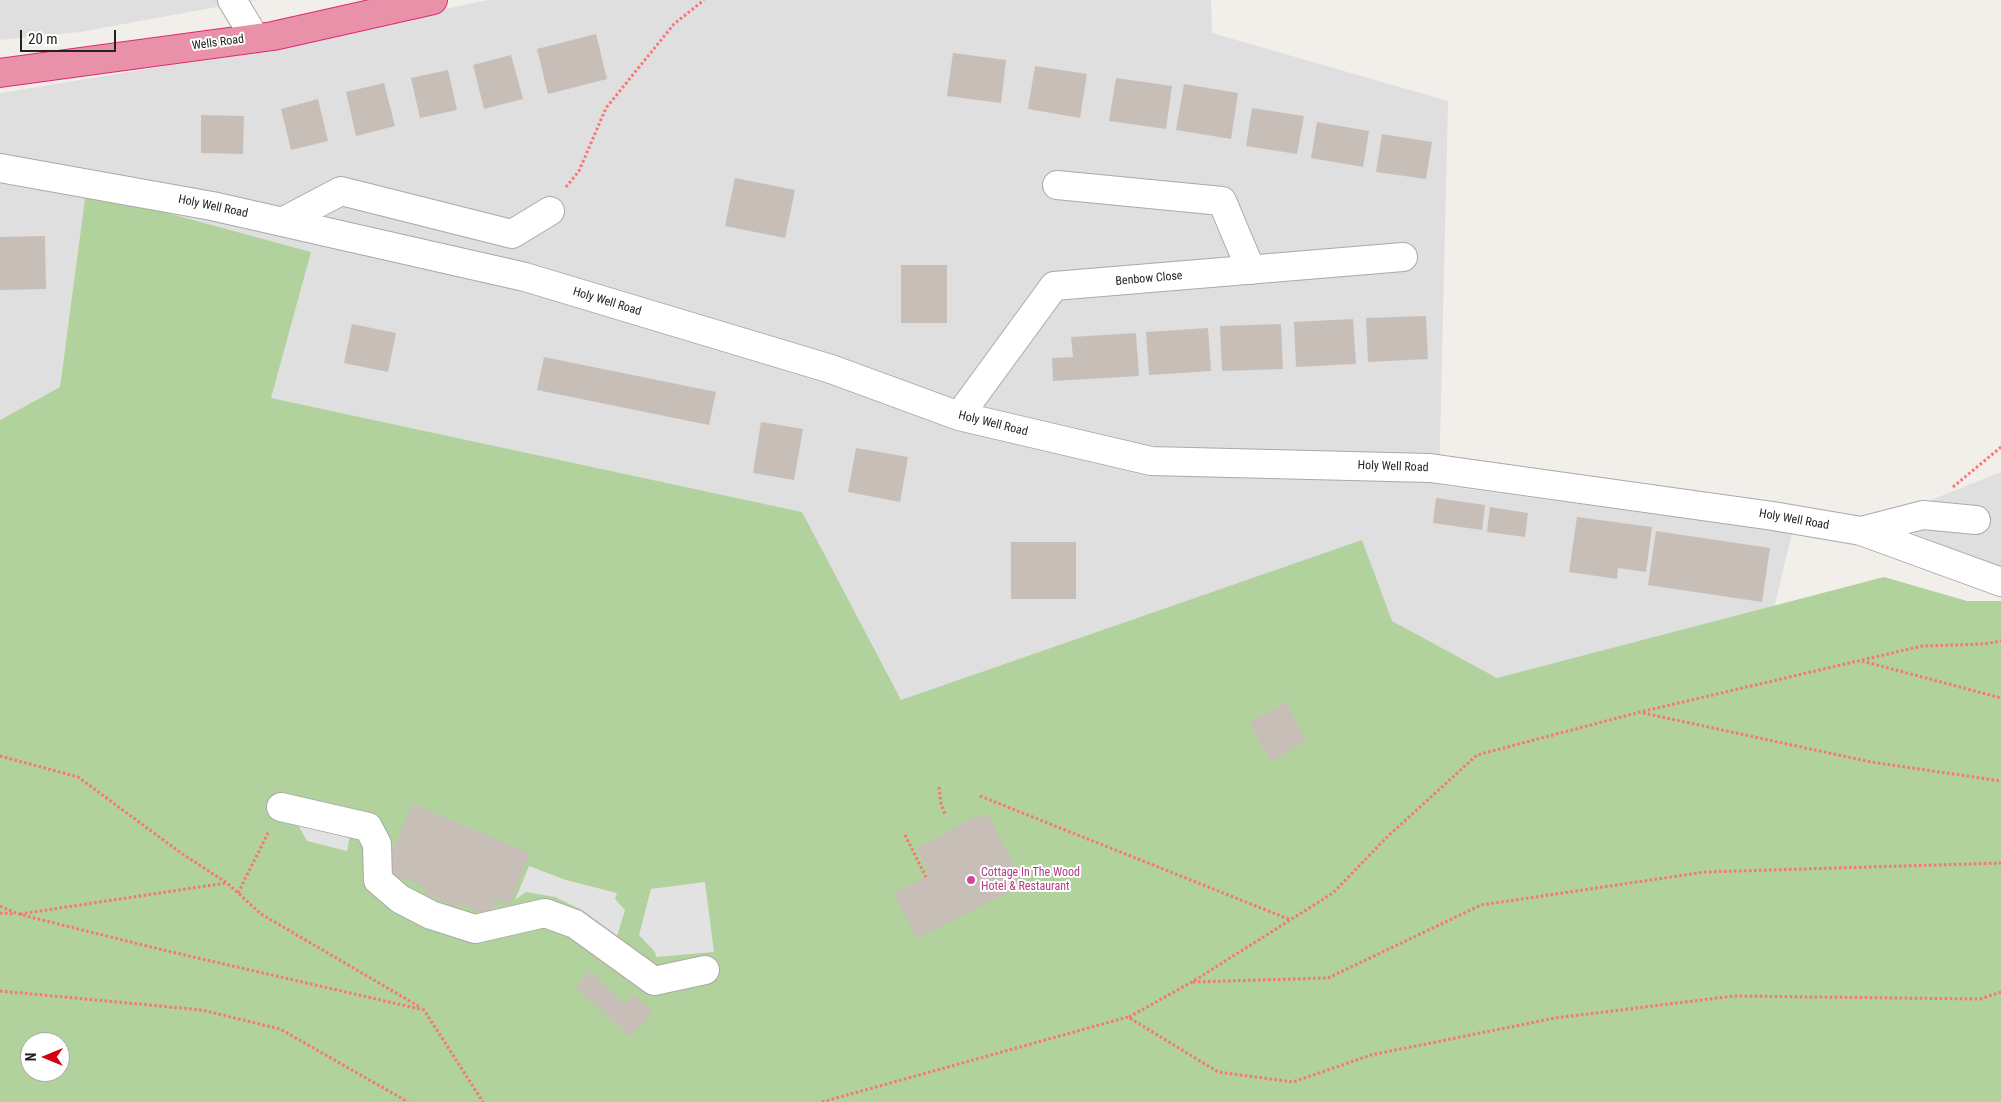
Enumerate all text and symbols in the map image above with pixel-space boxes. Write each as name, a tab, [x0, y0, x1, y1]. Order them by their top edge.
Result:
scale bar	[22, 20, 119, 52]
text: 20 m	[28, 30, 58, 48]
street label: Wells Road	[191, 32, 245, 54]
street label: Holy Well Road	[177, 193, 249, 221]
street label: Benbow Close	[1115, 269, 1183, 289]
street label: Holy Well Road	[571, 285, 643, 319]
street label: Holy Well Road	[957, 408, 1029, 440]
street label: Holy Well Road	[1357, 459, 1429, 475]
street label: Holy Well Road	[1758, 507, 1830, 533]
place label: Cottage In The Wood Hotel & Restaurant	[981, 866, 1080, 894]
marker: Cottage In The Wood Hotel & Restaurant	[965, 874, 977, 886]
north arrow	[20, 1032, 70, 1082]
text: N	[23, 1053, 39, 1061]

